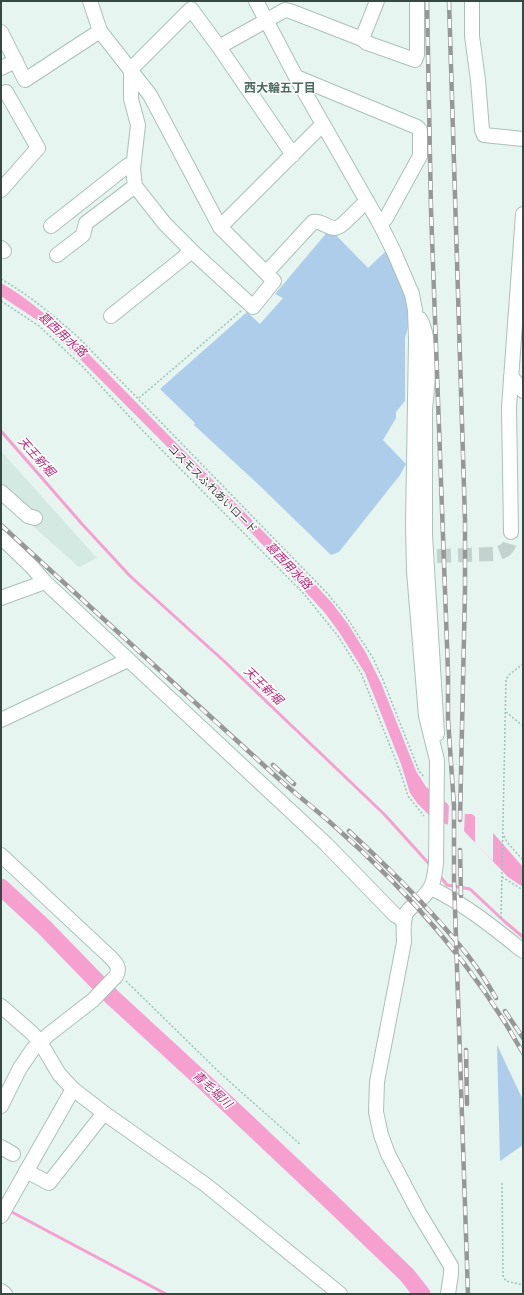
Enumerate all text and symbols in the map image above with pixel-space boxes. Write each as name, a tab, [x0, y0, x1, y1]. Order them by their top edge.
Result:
district label: 西大輪五丁目	[244, 82, 316, 96]
water label: 葛西用水路	[35, 310, 89, 360]
water label: 天王新堀	[15, 434, 57, 480]
street label: コスモスふれあいロード	[165, 442, 259, 536]
water label: 葛西用水路	[262, 539, 314, 593]
water label: 天王新堀	[241, 664, 285, 708]
water label: 青毛堀川	[190, 1068, 234, 1112]

